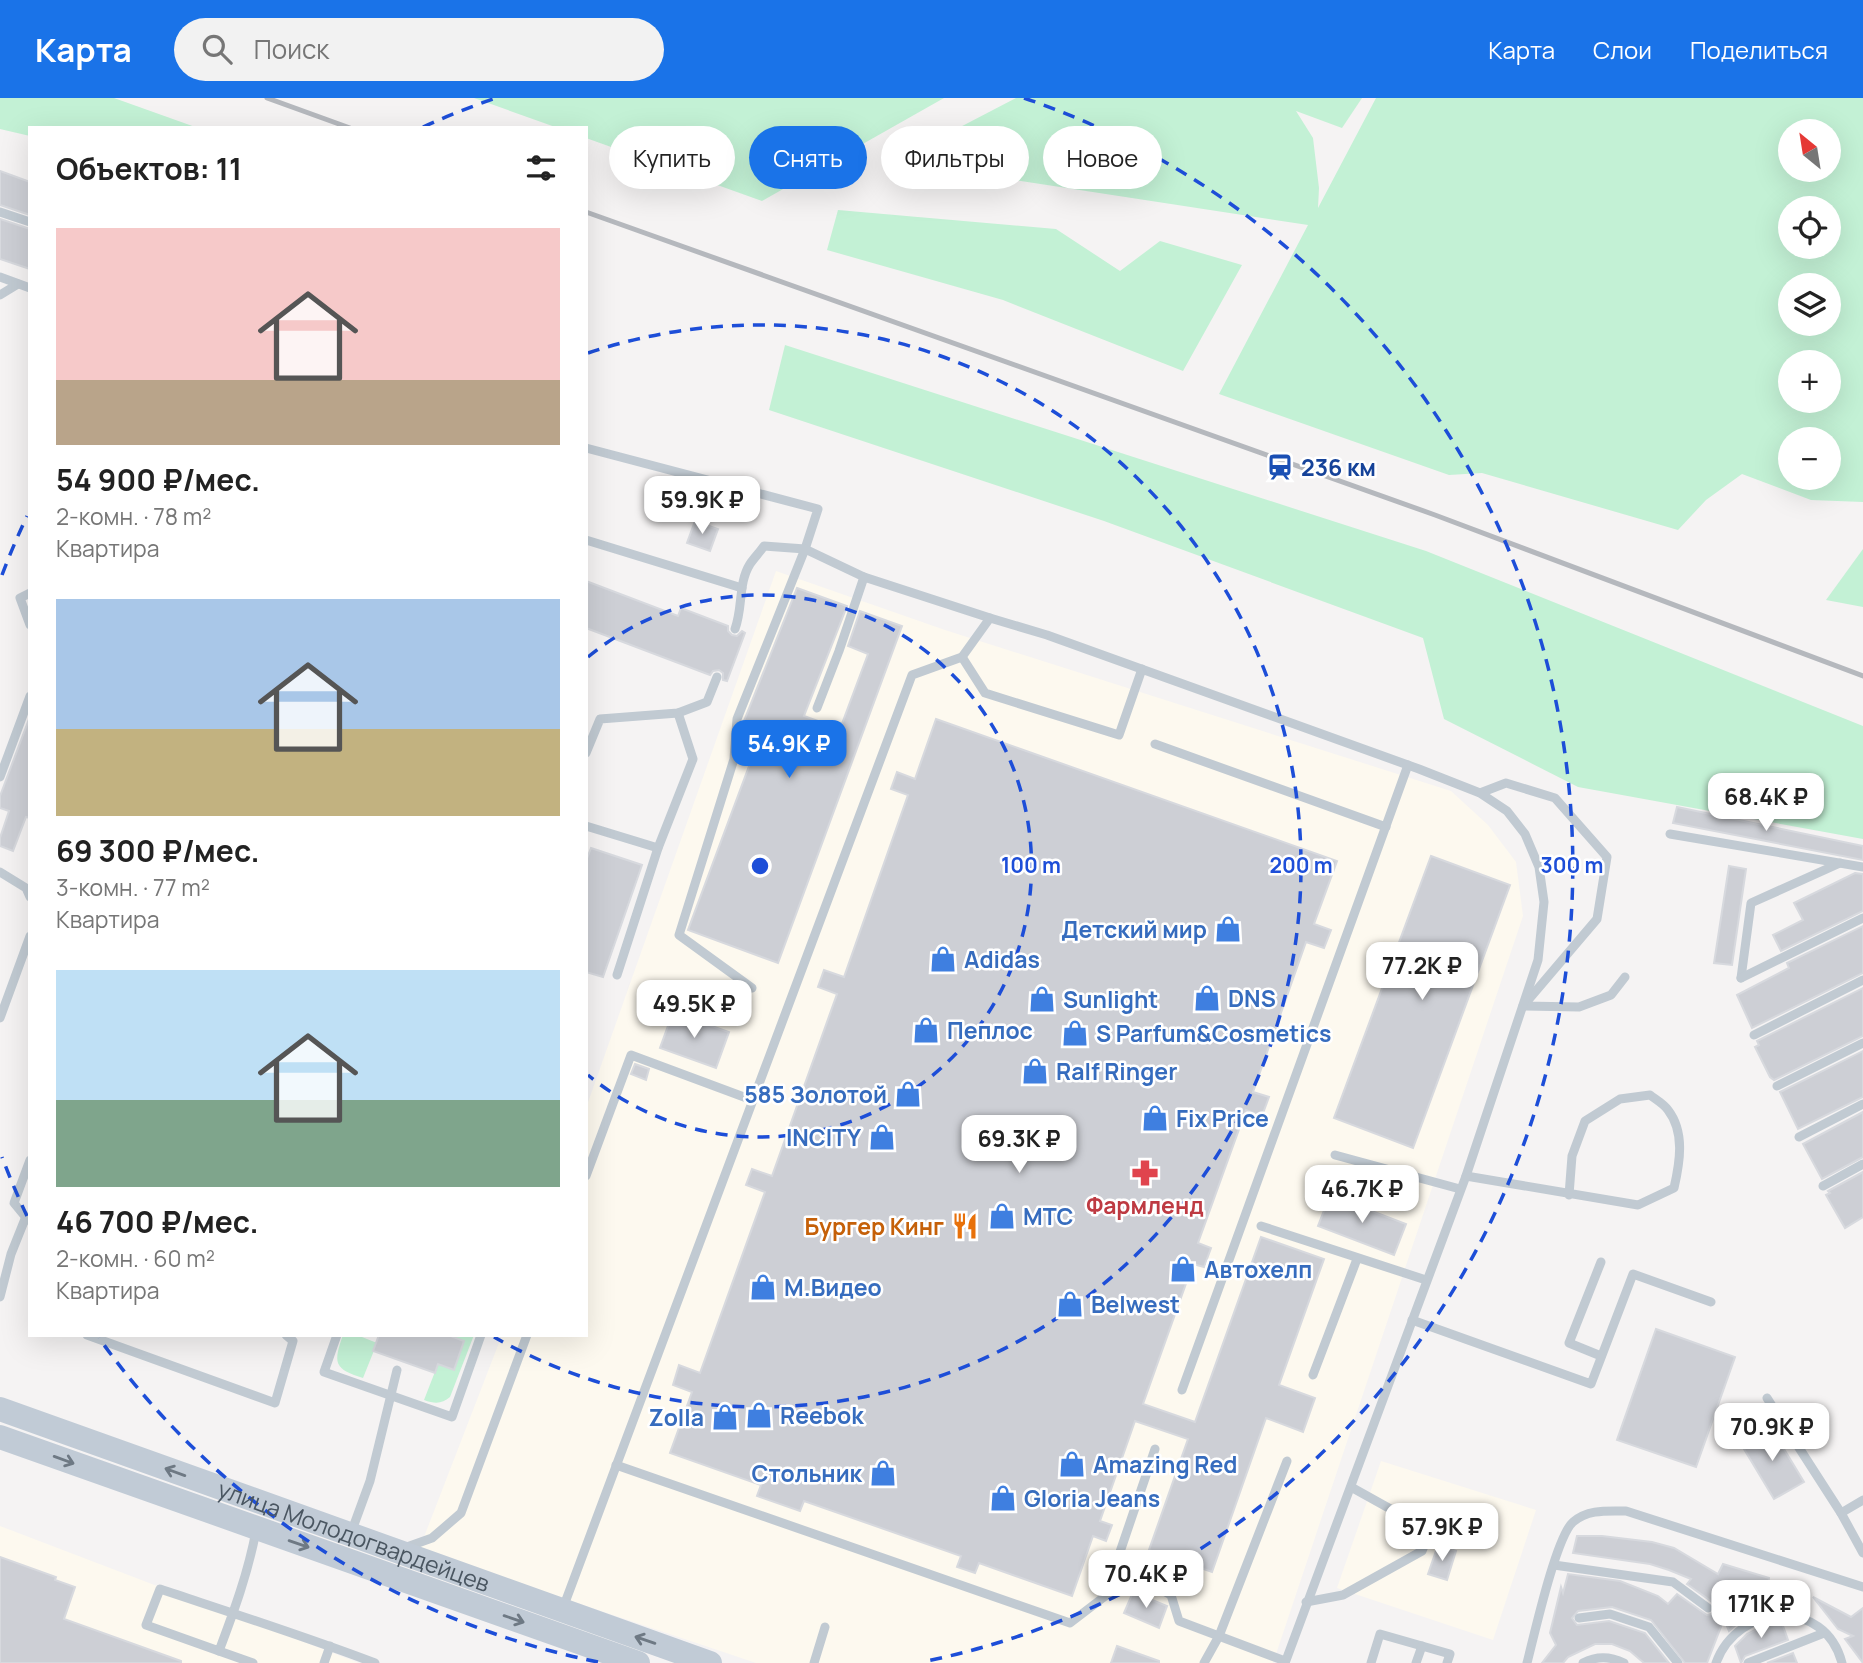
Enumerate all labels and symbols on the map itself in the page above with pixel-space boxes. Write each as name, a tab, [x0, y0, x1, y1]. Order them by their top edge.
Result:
north arrow	[1778, 119, 1841, 182]
place label: 236 км	[1301, 451, 1376, 483]
station icon: 236 км	[1265, 452, 1295, 482]
pin: 59.9K ₽	[637, 476, 767, 536]
pin: 54.9K ₽	[724, 720, 854, 780]
pin: 68.4K ₽	[1701, 774, 1831, 833]
text: 100 m	[1001, 851, 1061, 879]
text: 200 m	[1269, 851, 1333, 879]
text: 300 m	[1541, 851, 1603, 879]
centre of rings	[748, 854, 772, 878]
place label: Детский мир	[1061, 913, 1207, 945]
shop icon: Детский мир	[1213, 914, 1243, 944]
pin: 77.2K ₽	[1357, 942, 1487, 1002]
place label: Adidas	[964, 943, 1040, 975]
shop icon: Adidas	[928, 944, 958, 974]
pin: 49.5K ₽	[629, 981, 759, 1040]
place label: DNS	[1228, 982, 1276, 1014]
place label: Sunlight	[1063, 983, 1158, 1015]
shop icon: DNS	[1192, 983, 1222, 1013]
shop icon: Sunlight	[1027, 984, 1057, 1014]
place label: Пеплос	[947, 1014, 1033, 1046]
shop icon: Пеплос	[911, 1015, 941, 1045]
place label: S Parfum&Cosmetics	[1096, 1017, 1331, 1049]
shop icon: S Parfum&Cosmetics	[1060, 1018, 1090, 1048]
place label: Ralf Ringer	[1056, 1055, 1177, 1087]
shop icon: Ralf Ringer	[1020, 1056, 1050, 1086]
place label: 585 Золотой	[744, 1078, 887, 1110]
shop icon: 585 Золотой	[893, 1079, 923, 1109]
place label: Fix Price	[1176, 1102, 1269, 1134]
shop icon: Fix Price	[1140, 1103, 1170, 1133]
pin: 69.3K ₽	[954, 1116, 1084, 1175]
place label: INCITY	[786, 1121, 862, 1153]
shop icon: INCITY	[867, 1122, 897, 1152]
pharmacy icon: Фармленд	[1130, 1158, 1160, 1188]
pin: 46.7K ₽	[1297, 1166, 1427, 1225]
place label: Фармленд	[1086, 1189, 1204, 1221]
place label: МТС	[1023, 1200, 1074, 1232]
shop icon: МТС	[987, 1201, 1017, 1231]
place label: Бургер Кинг	[804, 1210, 944, 1242]
restaurant icon: Бургер Кинг	[950, 1211, 980, 1241]
place label: Автохелп	[1204, 1253, 1312, 1285]
shop icon: Автохелп	[1168, 1254, 1198, 1284]
place label: М.Видео	[784, 1271, 882, 1303]
shop icon: М.Видео	[748, 1272, 778, 1302]
place label: Belwest	[1091, 1288, 1180, 1320]
shop icon: Belwest	[1055, 1289, 1085, 1319]
place label: Reebok	[780, 1399, 864, 1431]
shop icon: Reebok	[744, 1400, 774, 1430]
place label: Zolla	[648, 1401, 704, 1433]
shop icon: Zolla	[710, 1402, 740, 1432]
pin: 70.9K ₽	[1707, 1404, 1837, 1463]
place label: Amazing Red	[1093, 1448, 1237, 1480]
shop icon: Amazing Red	[1057, 1449, 1087, 1479]
one-way arrow	[53, 1455, 75, 1467]
place label: Стольник	[751, 1457, 863, 1489]
shop icon: Стольник	[868, 1458, 898, 1488]
one-way arrow	[164, 1465, 186, 1477]
street label: улица Молодогвардейцев	[214, 1472, 494, 1599]
place label: Gloria Jeans	[1024, 1482, 1160, 1514]
shop icon: Gloria Jeans	[988, 1483, 1018, 1513]
pin: 57.9K ₽	[1377, 1504, 1507, 1563]
one-way arrow	[287, 1539, 309, 1551]
pin: 70.4K ₽	[1081, 1550, 1211, 1610]
pin: 171K ₽	[1704, 1580, 1818, 1640]
one-way arrow	[502, 1614, 524, 1626]
one-way arrow	[635, 1633, 657, 1645]

